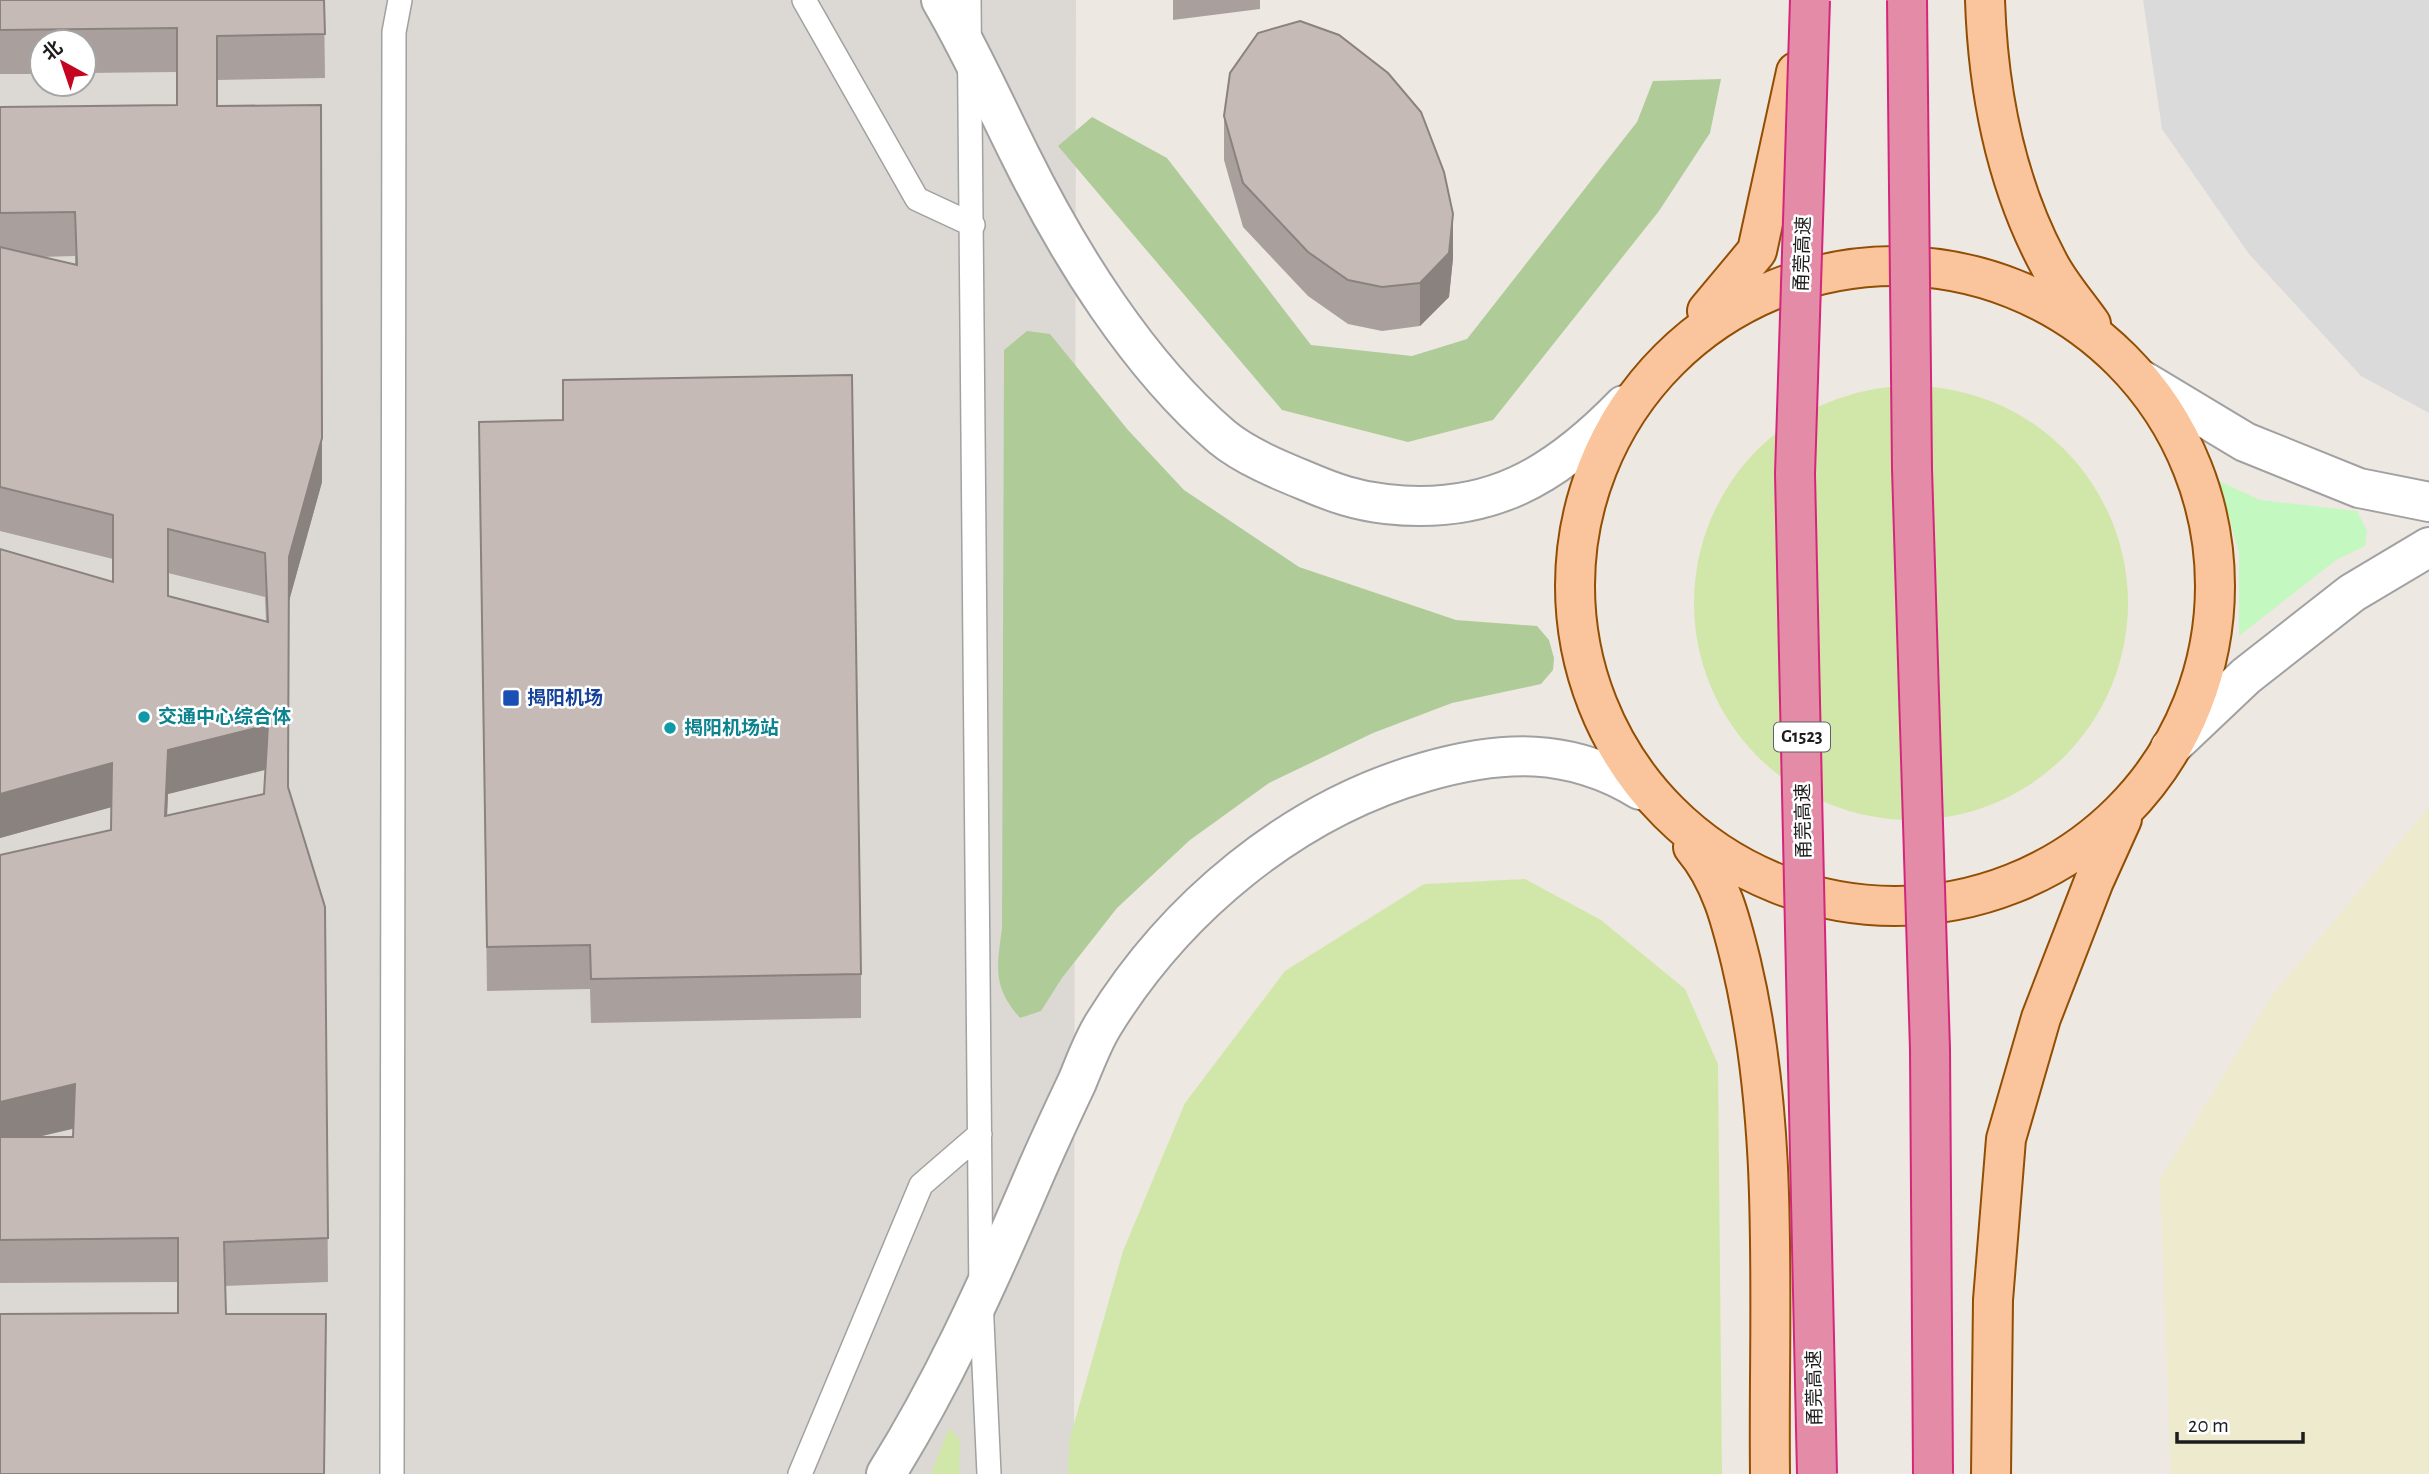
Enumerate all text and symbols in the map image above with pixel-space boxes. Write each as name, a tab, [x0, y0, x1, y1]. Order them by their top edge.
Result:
north arrow	[28, 28, 98, 98]
text: 北	[39, 37, 66, 65]
street label: 甬莞高速	[1790, 216, 1814, 292]
marker: 揭阳机场	[501, 688, 521, 708]
place label: 揭阳机场	[527, 688, 603, 708]
place label: 交通中心综合体	[158, 706, 291, 727]
marker: 交通中心综合体	[136, 709, 152, 725]
place label: 揭阳机场站	[684, 718, 779, 738]
marker: 揭阳机场站	[662, 720, 678, 736]
road number: G1523	[1774, 722, 1830, 752]
street label: 甬莞高速	[1792, 783, 1814, 859]
street label: 甬莞高速	[1803, 1350, 1825, 1426]
scale bar	[2177, 1400, 2303, 1444]
text: 20 m	[2188, 1415, 2229, 1436]

